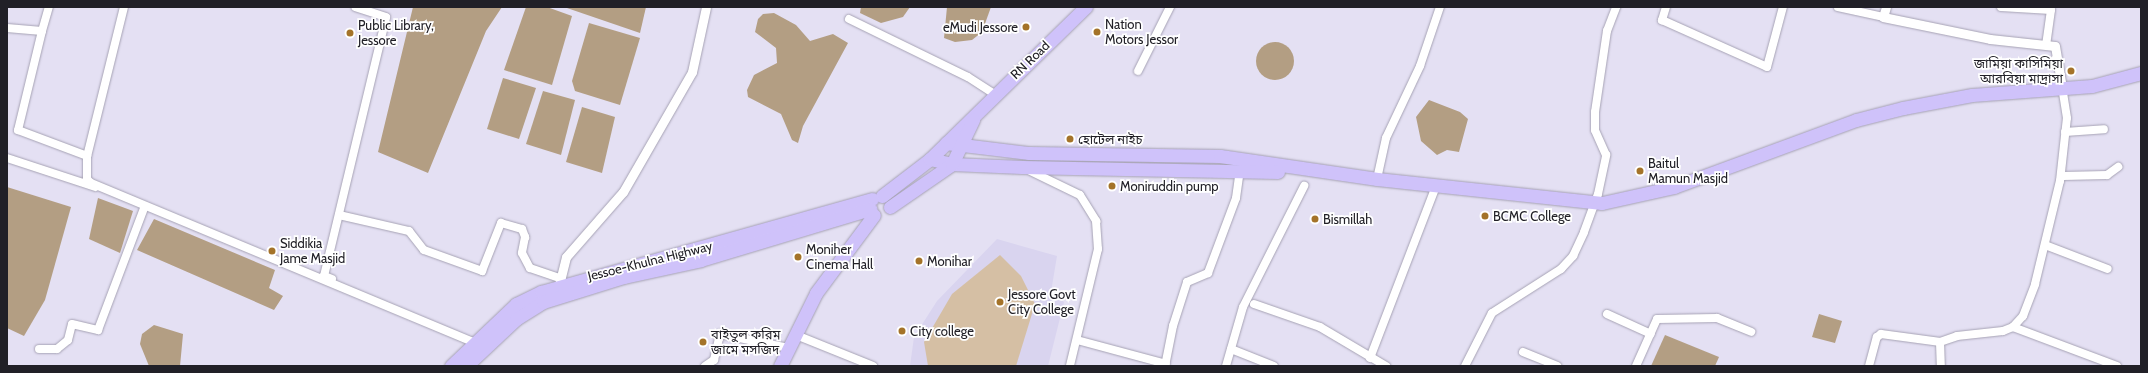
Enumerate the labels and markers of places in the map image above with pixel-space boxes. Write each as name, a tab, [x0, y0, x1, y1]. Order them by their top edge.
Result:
place label: Nation Motors Jessor	[1105, 17, 1178, 48]
place label: Public Library, Jessore	[358, 18, 434, 49]
place label: eMudi Jessore	[943, 19, 1018, 35]
marker: eMudi Jessore	[1021, 22, 1031, 32]
marker: Nation Motors Jessor	[1092, 27, 1102, 37]
marker: Public Library, Jessore	[345, 28, 355, 38]
place label: জামিয়া কাসিমিয়া আরবিয়া মাদ্রাসা	[1974, 56, 2063, 87]
marker: জামিয়া কাসিমিয়া আরবিয়া মাদ্রাসা	[2066, 66, 2076, 76]
place label: হোটেল নাইচ	[1078, 131, 1143, 147]
marker: হোটেল নাইচ	[1065, 134, 1075, 144]
place label: Baitul Mamun Masjid	[1648, 156, 1728, 187]
marker: Baitul Mamun Masjid	[1635, 166, 1645, 176]
place label: Moniruddin pump	[1120, 178, 1219, 194]
marker: Moniruddin pump	[1107, 181, 1117, 191]
place label: BCMC College	[1493, 208, 1571, 224]
place label: Bismillah	[1323, 211, 1372, 227]
marker: BCMC College	[1480, 211, 1490, 221]
marker: Bismillah	[1310, 214, 1320, 224]
place label: Siddikia Jame Masjid	[280, 236, 345, 267]
place label: Moniher Cinema Hall	[806, 242, 873, 273]
marker: Siddikia Jame Masjid	[267, 246, 277, 256]
marker: Moniher Cinema Hall	[793, 252, 803, 262]
place label: Monihar	[927, 253, 972, 269]
marker: Monihar	[914, 256, 924, 266]
place label: Jessore Govt City College	[1008, 287, 1076, 318]
marker: Jessore Govt City College	[995, 297, 1005, 307]
place label: City college	[910, 323, 974, 339]
marker: City college	[897, 326, 907, 336]
place label: বাইতুল করিম জামে মসজিদ	[711, 327, 780, 358]
marker: বাইতুল করিম জামে মসজিদ	[698, 337, 708, 347]

